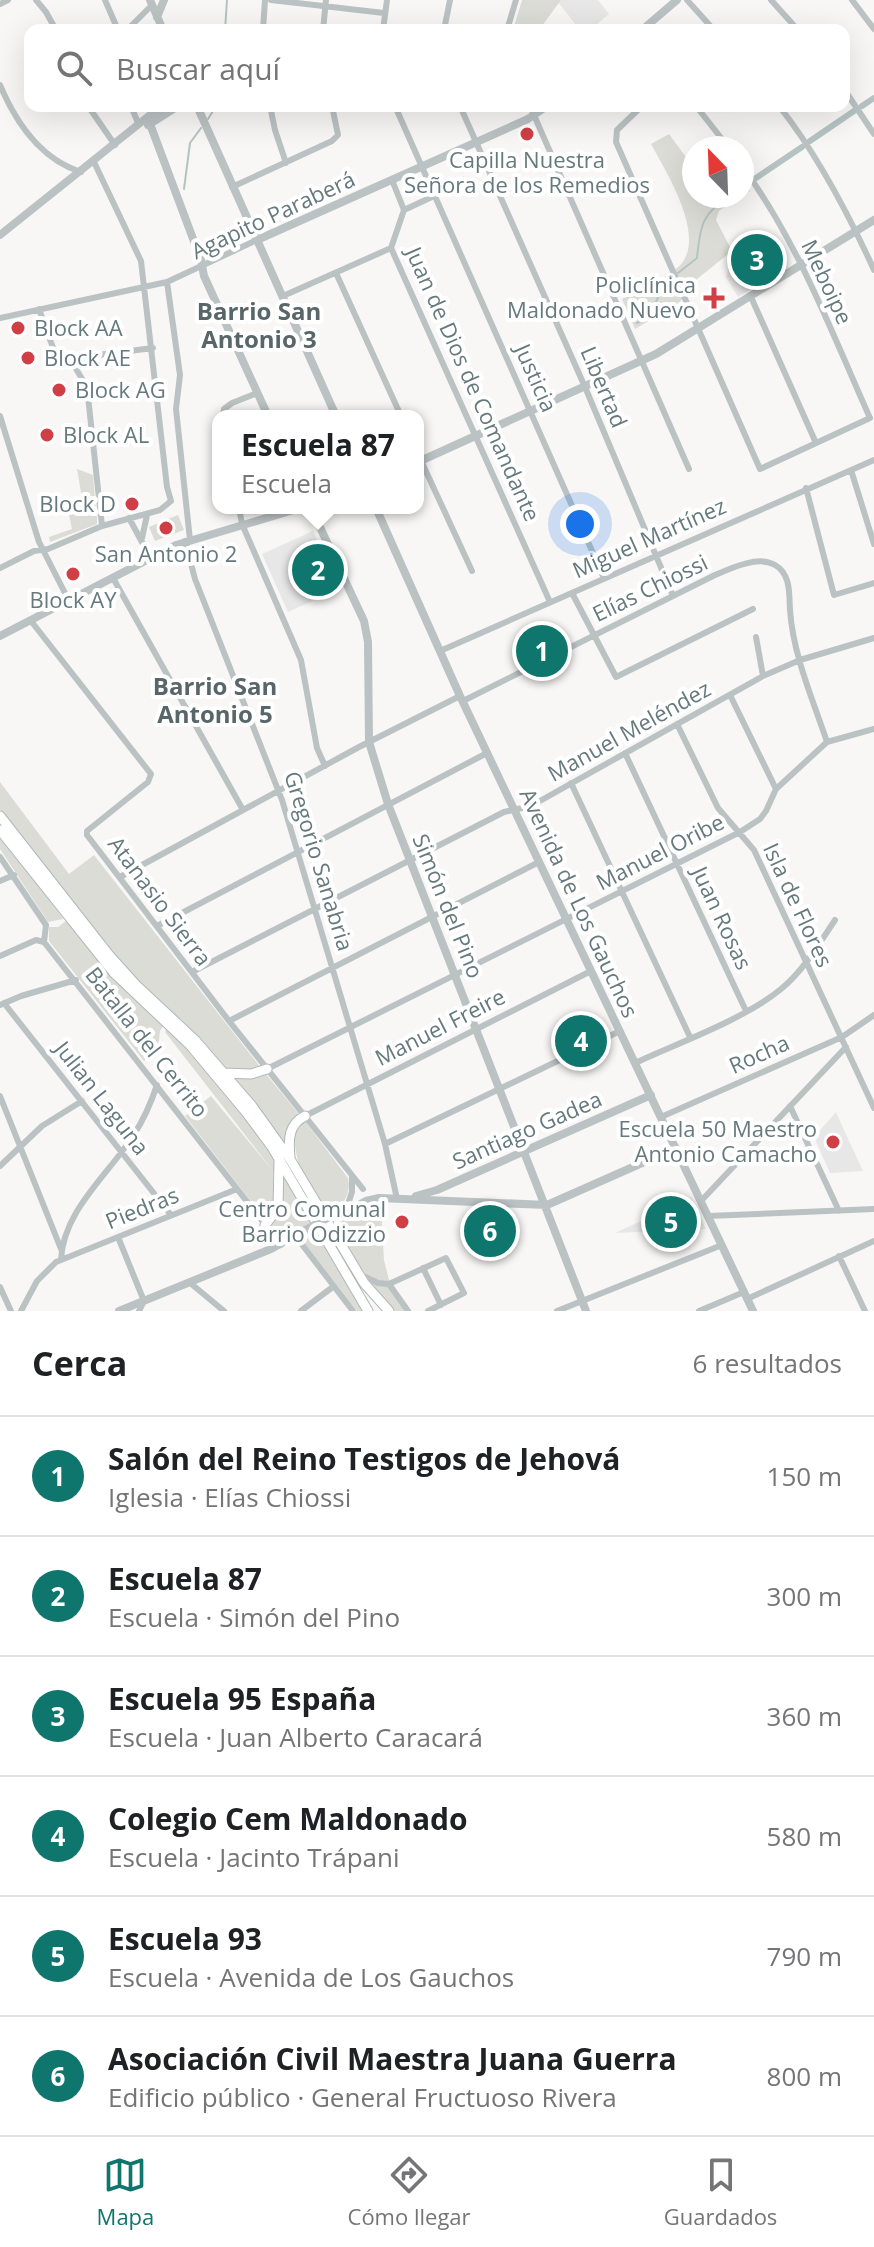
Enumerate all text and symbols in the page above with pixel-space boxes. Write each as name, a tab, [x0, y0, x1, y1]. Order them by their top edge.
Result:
search box	[24, 24, 850, 112]
icon: search	[52, 46, 96, 90]
text: Buscar aquí	[116, 48, 280, 89]
marker: Capilla Nuestra Señora de los Remedios	[518, 125, 536, 143]
north arrow	[682, 136, 754, 208]
place label: Capilla Nuestra Señora de los Remedios	[404, 144, 650, 199]
street label: Agapito Paraberá	[186, 163, 359, 265]
pin: 3	[731, 230, 783, 290]
street label: Meboipe	[795, 234, 861, 329]
street label: Juan de Dios de Comandante	[399, 240, 548, 526]
place label: Policlínica Maldonado Nuevo	[507, 269, 696, 324]
marker: Policlínica Maldonado Nuevo	[703, 287, 725, 309]
district label: Barrio San Antonio 3	[197, 294, 321, 355]
place label: Block AA	[34, 312, 123, 342]
marker: Block AA	[9, 319, 27, 337]
street label: Justicia	[508, 337, 565, 416]
street label: Libertad	[574, 341, 635, 432]
place label: Block AE	[44, 342, 131, 372]
marker: Block AE	[19, 349, 37, 367]
place label: Block AG	[75, 374, 166, 404]
marker: Block AG	[50, 381, 68, 399]
popup	[212, 410, 424, 514]
place label: Block AL	[63, 419, 149, 449]
text: Escuela 87	[241, 424, 395, 465]
marker: Block AL	[38, 426, 56, 444]
text: Escuela	[241, 465, 332, 501]
place label: Block D	[39, 488, 116, 518]
street label: Miguel Martínez	[567, 490, 730, 584]
marker: Block D	[123, 495, 141, 513]
your location	[560, 504, 600, 544]
marker: San Antonio 2	[157, 519, 175, 537]
place label: San Antonio 2	[95, 538, 237, 568]
pin: 2	[292, 540, 344, 600]
street label: Elías Chiossi	[587, 546, 712, 628]
marker: Block AY	[64, 565, 82, 583]
place label: Block AY	[29, 584, 117, 614]
pin: 1	[516, 621, 568, 681]
district label: Barrio San Antonio 5	[153, 669, 277, 730]
street label: Manuel Meléndez	[542, 673, 716, 787]
street label: Gregorio Sanabria	[278, 767, 362, 954]
street label: Avenida de Los Gauchos	[514, 783, 646, 1022]
street label: Manuel Oribe	[590, 806, 729, 896]
street label: Simón del Pino	[406, 829, 491, 982]
street label: Atanasio Sierra	[102, 830, 219, 971]
street label: Isla de Flores	[757, 838, 841, 971]
street label: Juan Rosas	[685, 859, 760, 974]
street label: Batalla del Cerrito	[79, 960, 216, 1123]
street label: Manuel Freire	[369, 980, 510, 1072]
pin: 4	[555, 1011, 607, 1071]
street label: Rocha	[724, 1027, 794, 1080]
street label: Julian Laguna	[48, 1033, 157, 1161]
street label: Santiago Gadea	[447, 1083, 606, 1175]
place label: Escuela 50 Maestro Antonio Camacho	[619, 1113, 817, 1168]
marker: Escuela 50 Maestro Antonio Camacho	[824, 1133, 842, 1151]
street label: Piedras	[101, 1179, 183, 1235]
pin: 5	[645, 1192, 697, 1252]
place label: Centro Comunal Barrio Odizzio	[218, 1193, 386, 1248]
pin: 6	[464, 1201, 516, 1261]
marker: Centro Comunal Barrio Odizzio	[393, 1213, 411, 1231]
text: Cerca	[32, 1340, 127, 1386]
text: 6 resultados	[693, 1345, 842, 1381]
text: Salón del Reino Testigos de Jehová	[108, 1438, 620, 1479]
text: 1	[51, 1458, 65, 1494]
text: 150 m	[767, 1458, 842, 1494]
text: Iglesia · Elías Chiossi	[108, 1479, 351, 1515]
text: Escuela 87	[108, 1558, 262, 1599]
text: 2	[51, 1578, 65, 1614]
text: 300 m	[767, 1578, 842, 1614]
text: Escuela · Simón del Pino	[108, 1599, 400, 1635]
text: Escuela 95 España	[108, 1678, 376, 1719]
text: 3	[51, 1698, 65, 1734]
text: 360 m	[767, 1698, 842, 1734]
text: Escuela · Juan Alberto Caracará	[108, 1719, 483, 1755]
text: Colegio Cem Maldonado	[108, 1798, 468, 1839]
text: 4	[51, 1818, 65, 1854]
text: 580 m	[767, 1818, 842, 1854]
text: Escuela · Jacinto Trápani	[108, 1839, 400, 1875]
text: Escuela 93	[108, 1918, 262, 1959]
text: 5	[51, 1938, 65, 1974]
text: 790 m	[767, 1938, 842, 1974]
text: Escuela · Avenida de Los Gauchos	[108, 1959, 514, 1995]
text: Asociación Civil Maestra Juana Guerra	[108, 2038, 677, 2079]
text: 6	[51, 2058, 65, 2094]
text: 800 m	[767, 2058, 842, 2094]
text: Edificio público · General Fructuoso Rivera	[108, 2079, 617, 2115]
tab: Mapa	[97, 2153, 154, 2231]
tab: Cómo llegar	[348, 2153, 471, 2231]
tab: Guardados	[664, 2153, 777, 2231]

